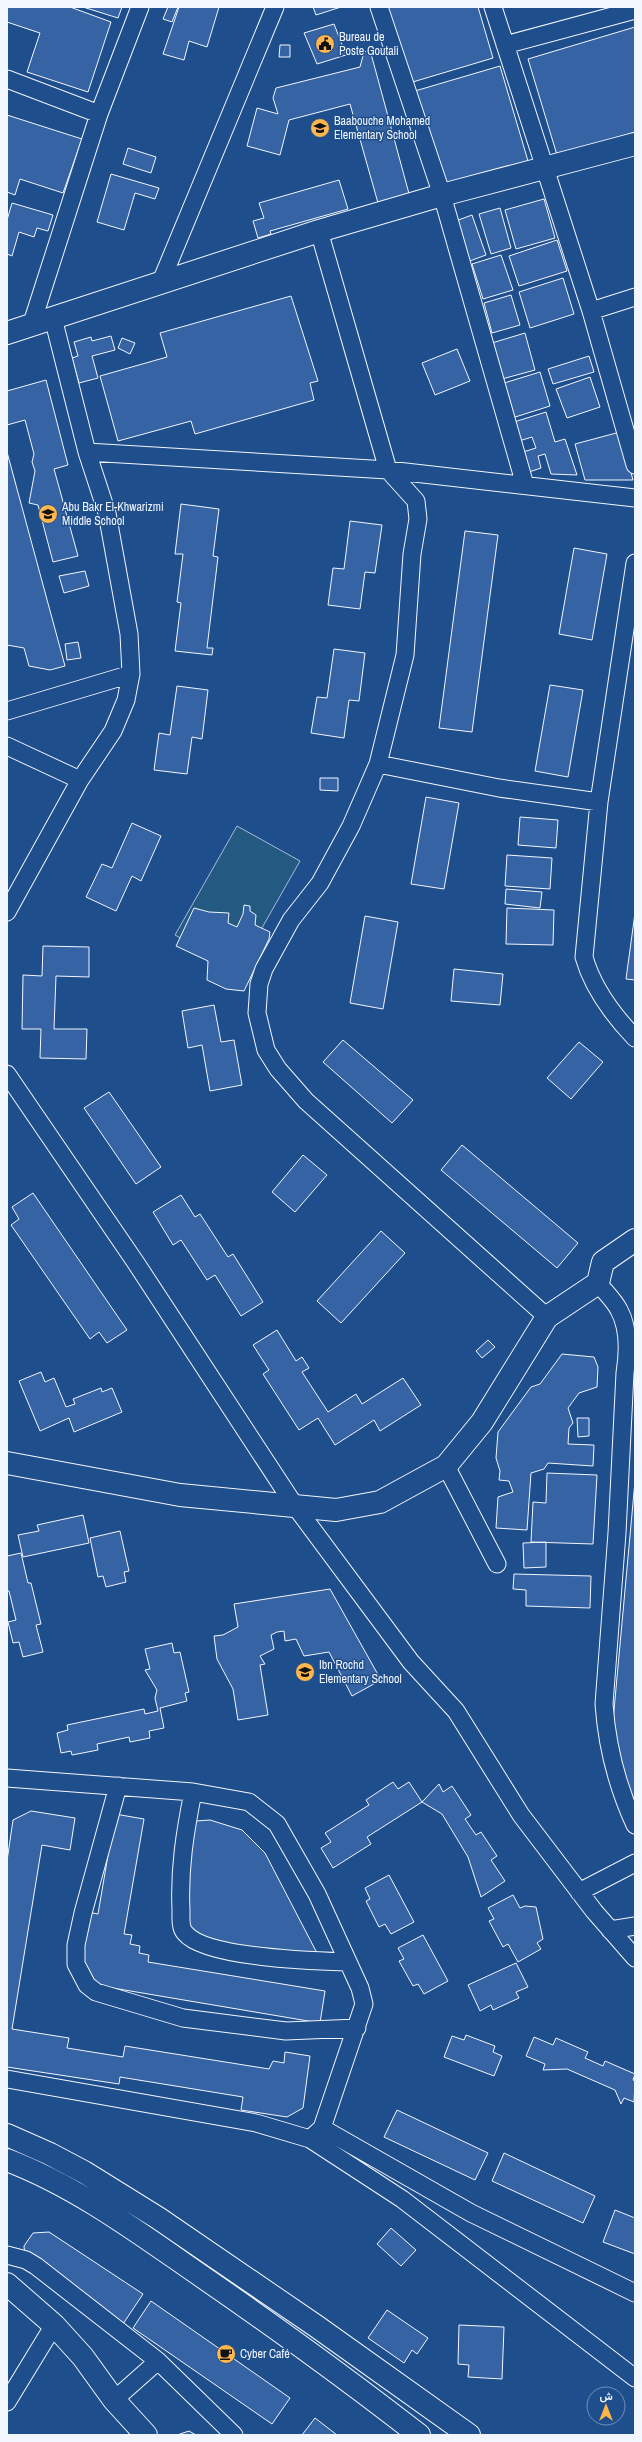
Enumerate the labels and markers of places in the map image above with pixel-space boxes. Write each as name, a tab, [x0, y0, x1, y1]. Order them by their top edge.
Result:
place label: Bureau de Poste Goutali	[339, 29, 399, 59]
public building icon: Bureau de Poste Goutali	[314, 33, 336, 55]
place label: Baabouche Mohamed Elementary School	[334, 113, 430, 143]
school or university icon: Baabouche Mohamed Elementary School	[309, 117, 331, 139]
place label: Abu Bakr El-Khwarizmi Middle School	[61, 499, 164, 529]
school or university icon: Abu Bakr El-Khwarizmi Middle School	[37, 503, 59, 525]
place label: Ibn Rochd Elementary School	[319, 1657, 402, 1687]
school or university icon: Ibn Rochd Elementary School	[294, 1661, 316, 1683]
cafe icon: Cyber Café	[215, 2343, 237, 2365]
place label: Cyber Café	[240, 2346, 290, 2362]

